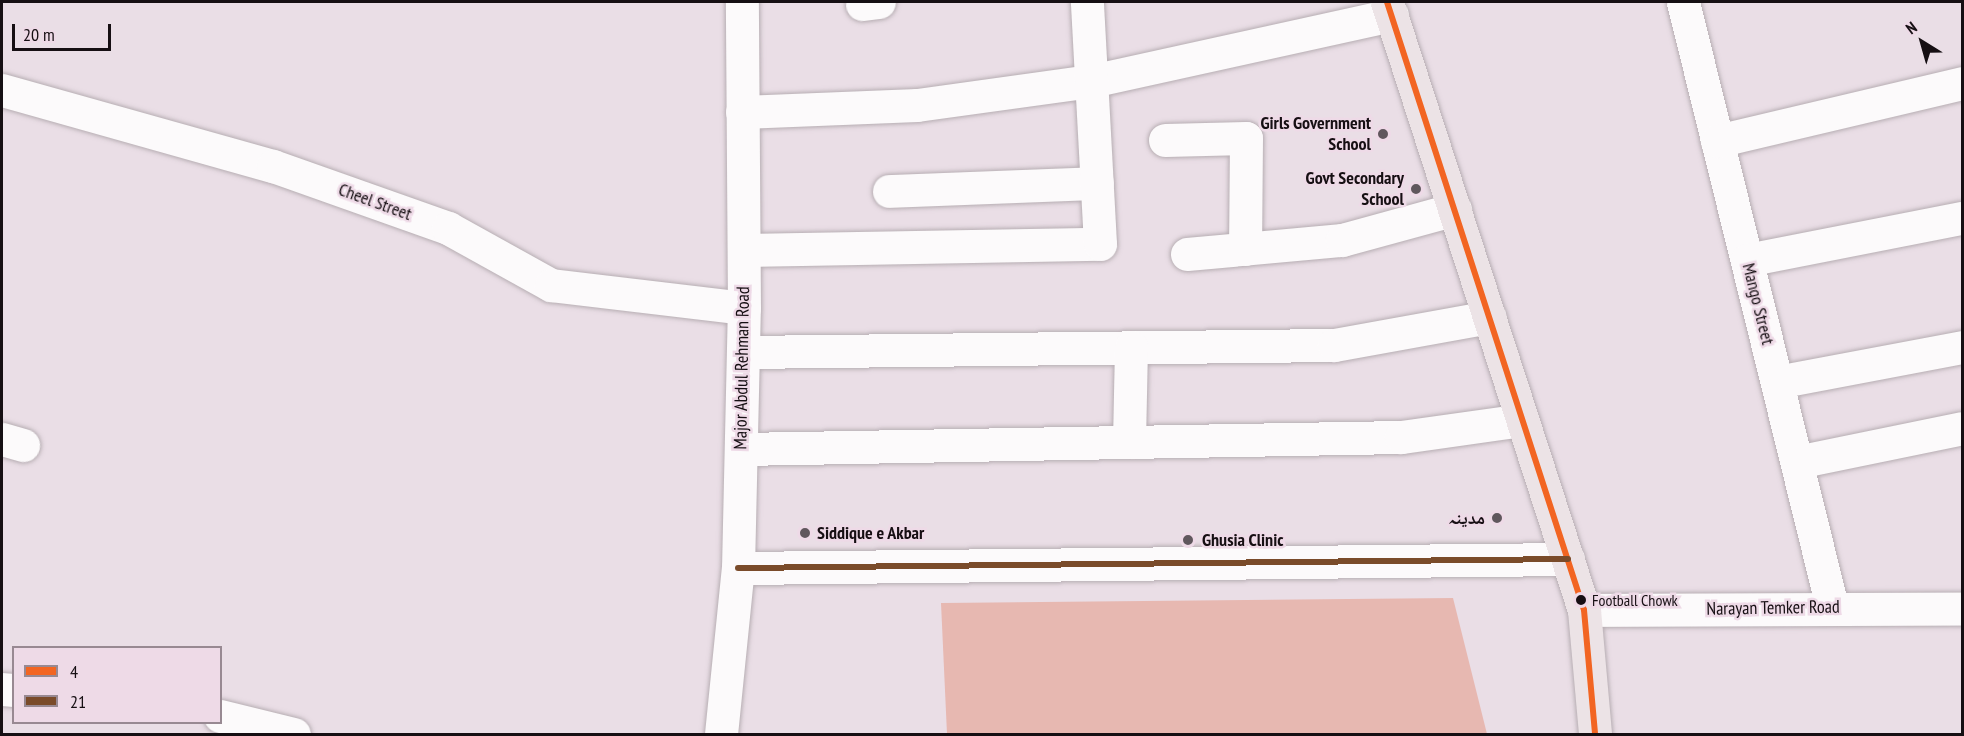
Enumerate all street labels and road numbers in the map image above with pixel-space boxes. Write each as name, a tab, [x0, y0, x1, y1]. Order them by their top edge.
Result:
street label: Cheel Street	[336, 179, 414, 225]
street label: Mango Street	[1737, 261, 1779, 347]
street label: Major Abdul Rehman Road	[730, 286, 754, 450]
street label: Narayan Temker Road	[1706, 596, 1840, 620]

